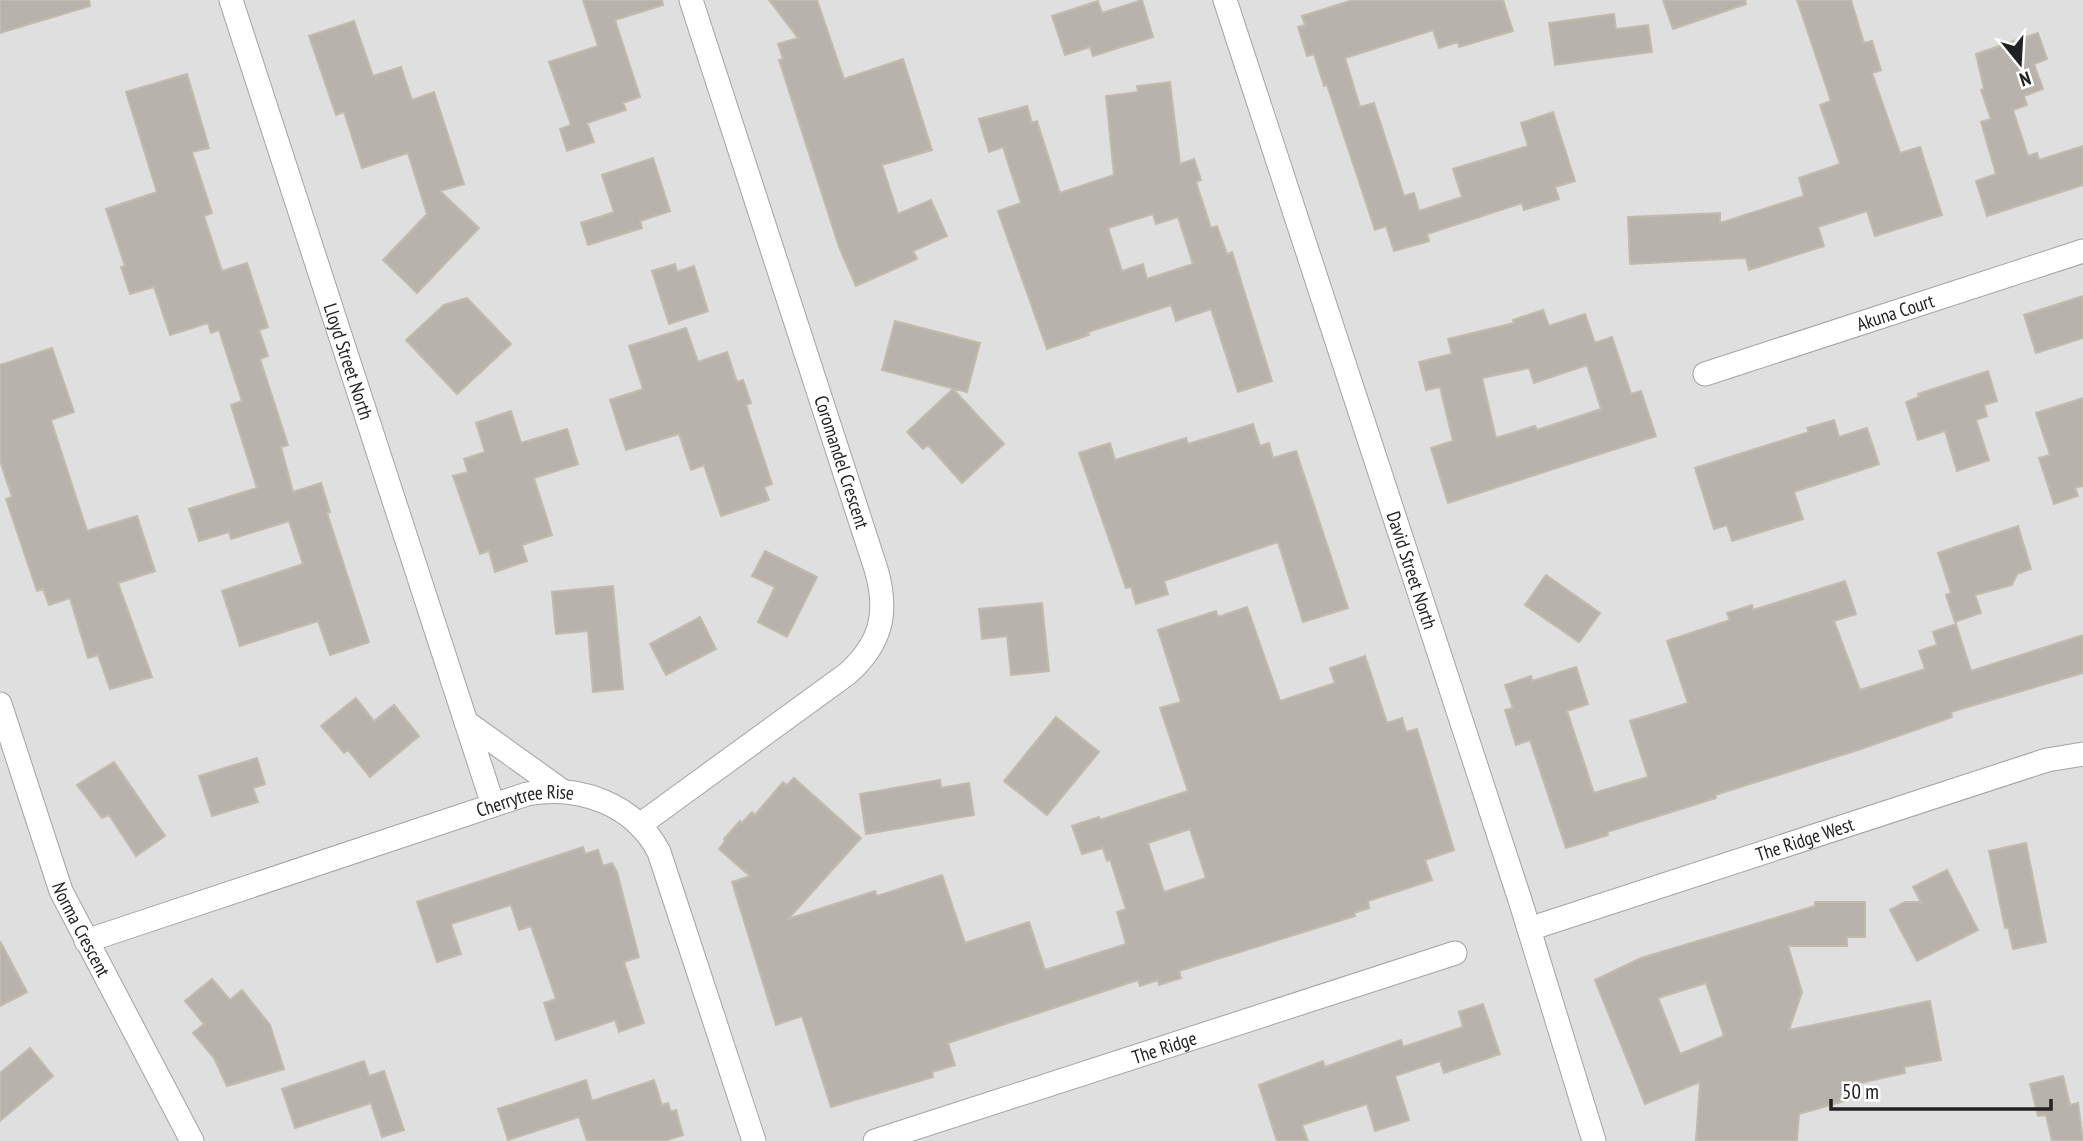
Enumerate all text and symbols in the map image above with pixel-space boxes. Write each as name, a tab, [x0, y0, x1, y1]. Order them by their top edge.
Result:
north arrow	[1985, 28, 2055, 98]
text: N	[2017, 66, 2034, 92]
street label: Akuna Court	[1853, 288, 1938, 336]
street label: Lloyd Street North	[318, 300, 379, 423]
street label: Coromandel Crescent	[809, 392, 875, 532]
street label: David Street North	[1381, 508, 1442, 632]
street label: Cherrytree Rise	[473, 779, 576, 822]
street label: The Ridge West	[1753, 812, 1857, 866]
street label: Norma Crescent	[47, 879, 116, 981]
street label: The Ridge	[1129, 1026, 1200, 1069]
scale bar	[1831, 1068, 2052, 1112]
text: 50 m	[1842, 1078, 1879, 1105]

